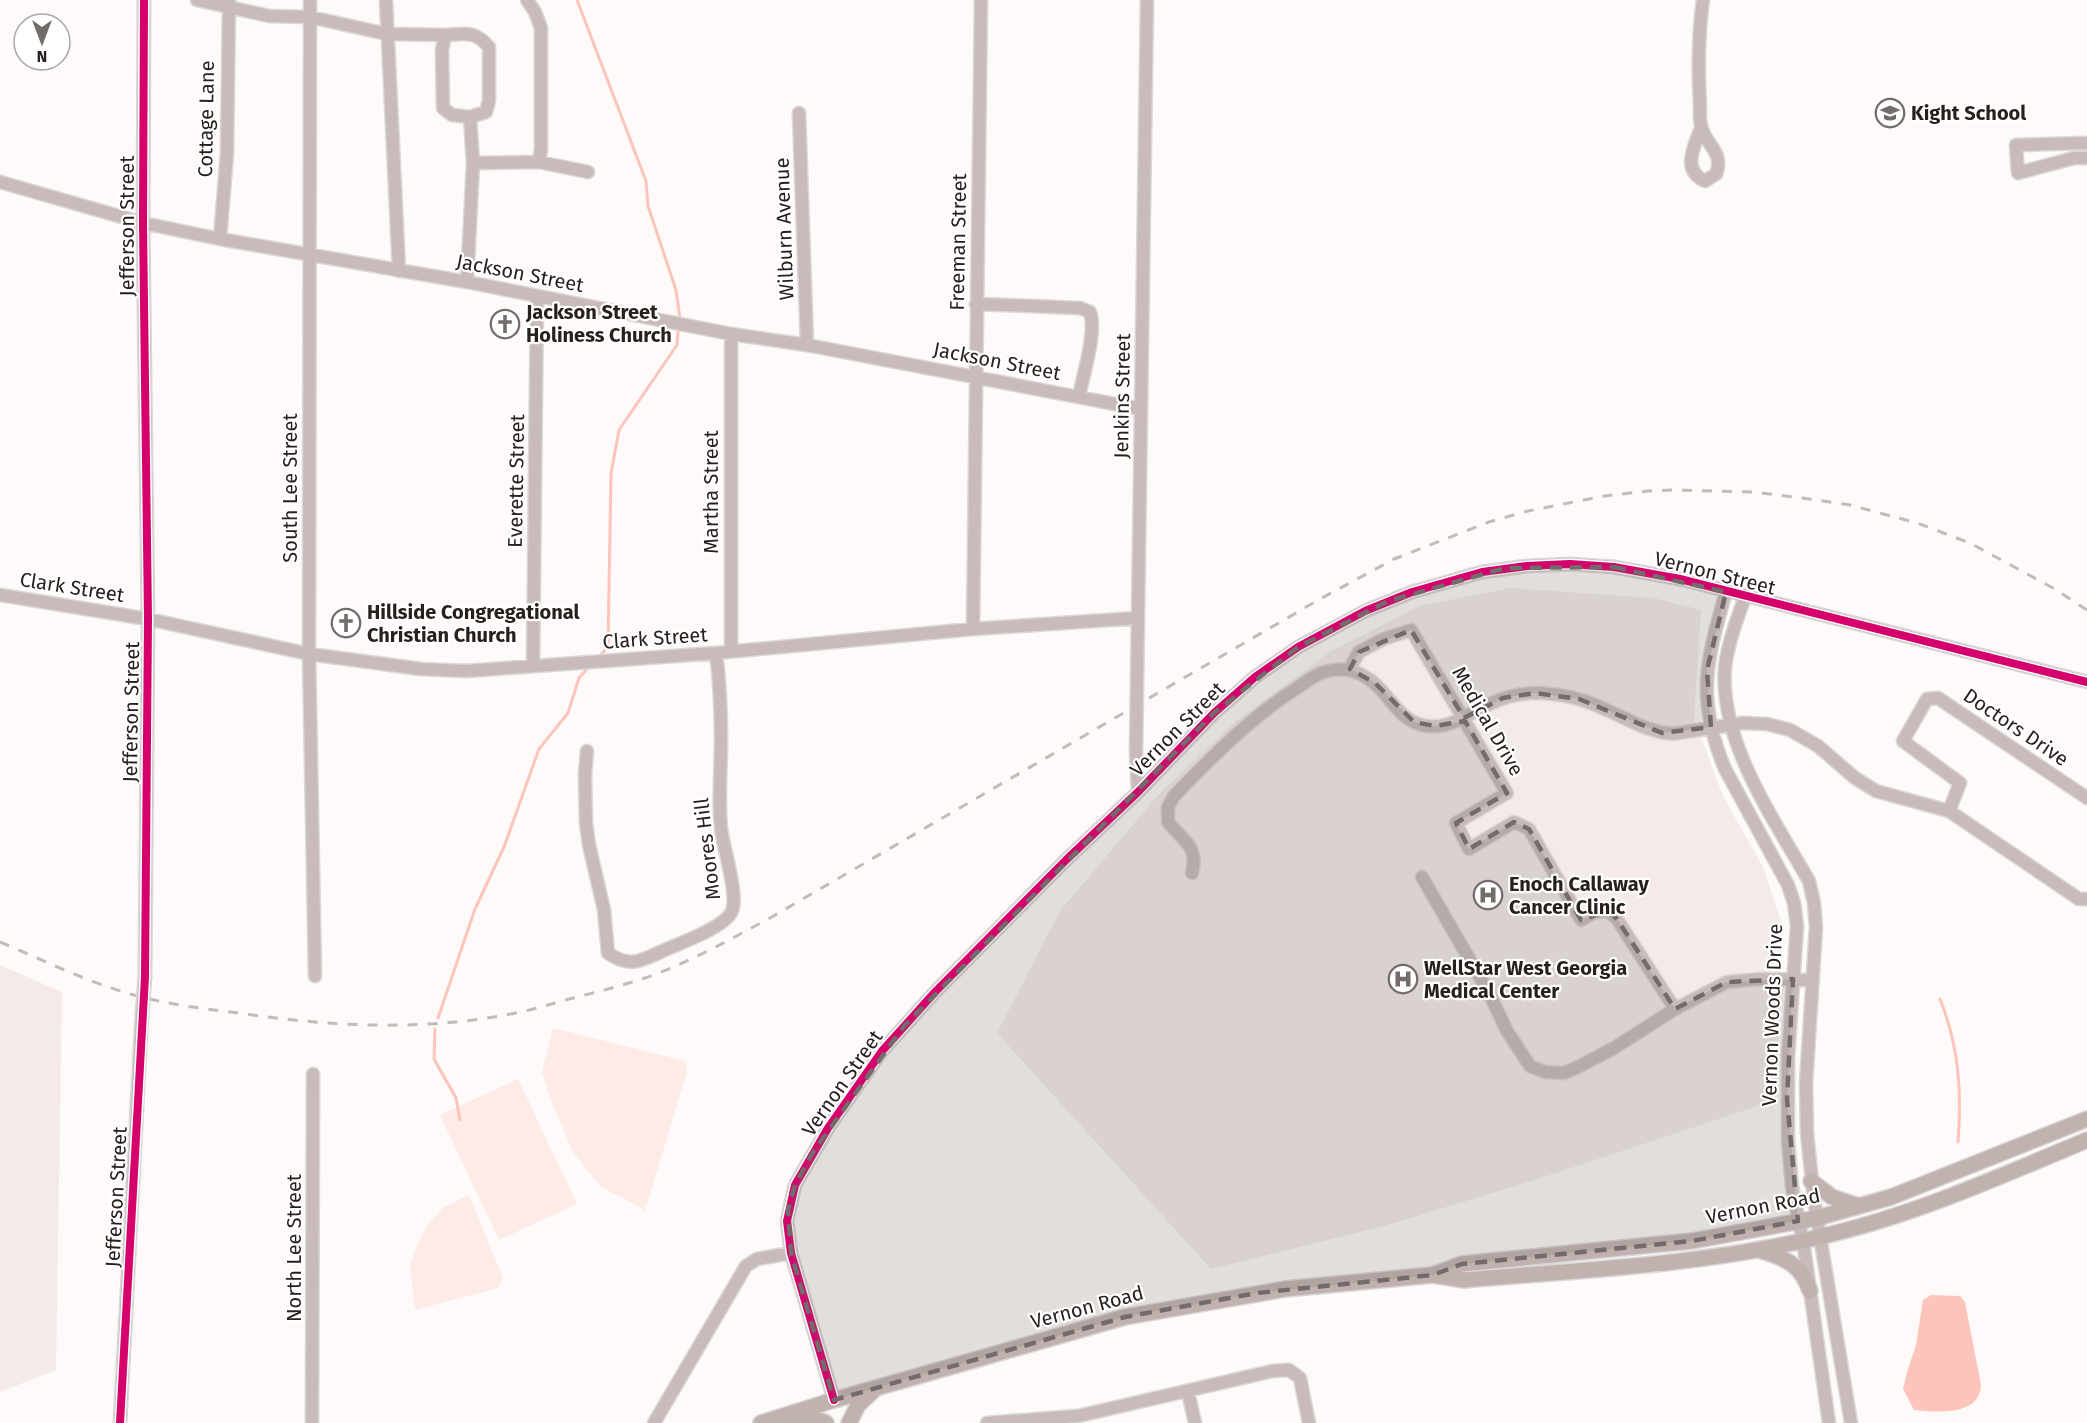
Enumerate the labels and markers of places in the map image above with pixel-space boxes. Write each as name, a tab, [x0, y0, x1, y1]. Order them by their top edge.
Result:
school or university icon: Kight School	[1874, 97, 1906, 129]
place label: Kight School	[1911, 101, 2026, 125]
place label: Jackson Street Holiness Church	[525, 300, 672, 347]
church icon: Jackson Street Holiness Church	[489, 308, 521, 340]
place label: Hillside Congregational Christian Church	[367, 600, 580, 647]
church icon: Hillside Congregational Christian Church	[330, 607, 362, 639]
place label: Enoch Callaway Cancer Clinic	[1509, 872, 1649, 919]
hospital icon: Enoch Callaway Cancer Clinic	[1472, 879, 1504, 911]
place label: WellStar West Georgia Medical Center	[1424, 956, 1627, 1003]
hospital icon: WellStar West Georgia Medical Center	[1387, 963, 1419, 995]

